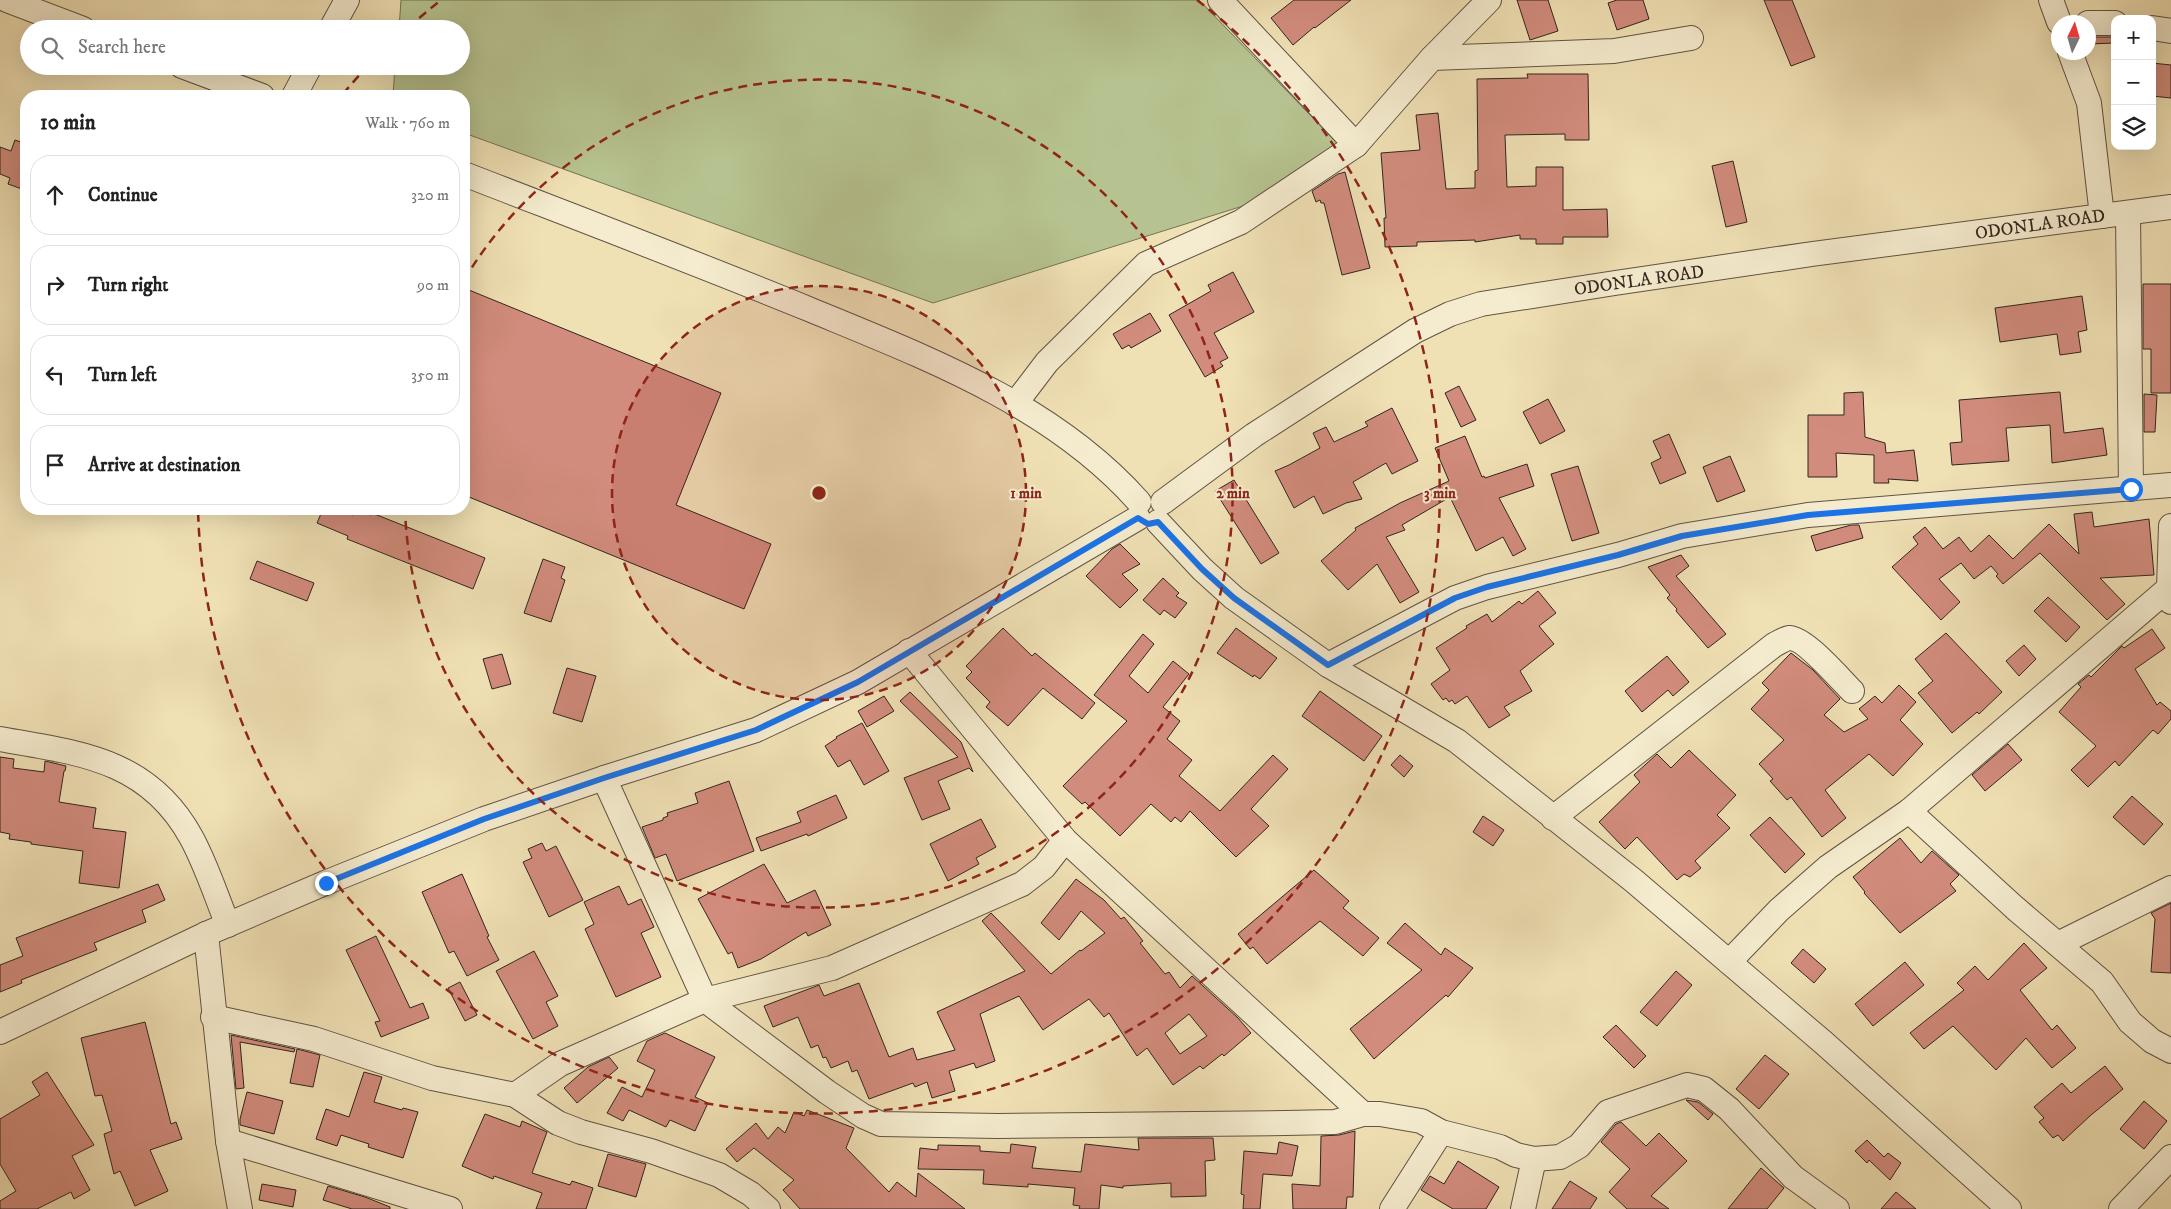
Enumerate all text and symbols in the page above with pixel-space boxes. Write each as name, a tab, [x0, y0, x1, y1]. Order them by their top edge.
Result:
north arrow	[2051, 15, 2096, 60]
map controls	[2111, 15, 2156, 150]
button: +	[2111, 15, 2156, 60]
search box	[20, 20, 470, 75]
icon: search	[38, 34, 66, 62]
text: Search here	[78, 36, 166, 59]
button: −	[2111, 60, 2156, 105]
button: layers	[2111, 105, 2156, 150]
text: 10 min	[40, 110, 96, 136]
text: Walk · 760 m	[365, 113, 450, 133]
icon: ahead	[41, 181, 69, 209]
text: Continue	[88, 184, 158, 207]
text: 320 m	[411, 185, 449, 205]
street label: ODONLA ROAD	[1974, 205, 2107, 245]
street label: ODONLA ROAD	[1573, 261, 1706, 301]
icon: right	[41, 271, 69, 299]
text: Turn right	[88, 274, 168, 297]
text: 90 m	[417, 275, 449, 295]
icon: left	[41, 361, 69, 389]
text: Turn left	[88, 364, 157, 387]
text: 350 m	[411, 365, 449, 385]
icon: arrive	[41, 451, 69, 479]
text: Arrive at destination	[88, 454, 240, 477]
route start	[2120, 478, 2143, 501]
centre of rings	[810, 484, 828, 502]
text: 1 min	[1010, 484, 1042, 503]
text: 2 min	[1216, 484, 1250, 503]
text: 3 min	[1424, 484, 1456, 503]
route end	[315, 872, 338, 895]

